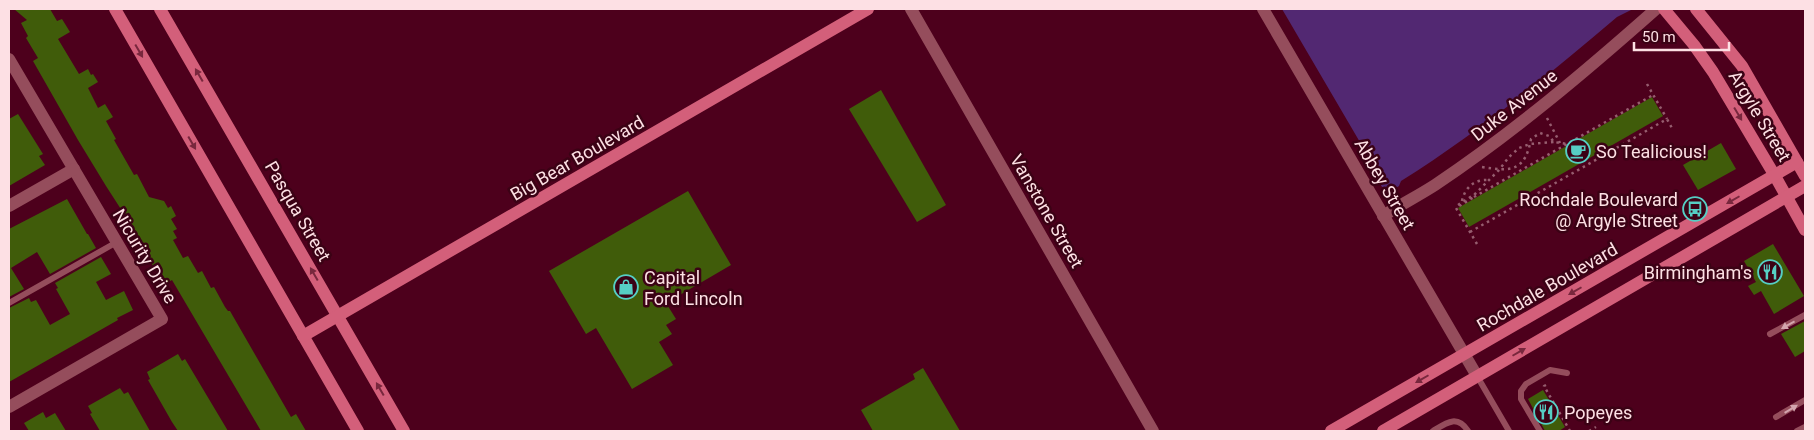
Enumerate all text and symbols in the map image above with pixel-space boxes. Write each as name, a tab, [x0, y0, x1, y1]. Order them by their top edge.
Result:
scale bar	[1634, 20, 1729, 52]
text: 50 m	[1642, 28, 1676, 46]
one-way arrow	[135, 44, 144, 58]
street label: Duke Avenue	[1467, 65, 1561, 145]
street label: Argyle Street	[1725, 67, 1795, 165]
one-way arrow	[195, 68, 204, 81]
one-way arrow	[1734, 107, 1743, 120]
street label: Big Bear Boulevard	[506, 111, 648, 205]
street label: Abbey Street	[1350, 135, 1420, 233]
one-way arrow	[188, 137, 197, 150]
cafe icon: So Tealicious!	[1565, 138, 1591, 164]
place label: So Tealicious!	[1596, 141, 1707, 162]
street label: Vanstone Street	[1006, 151, 1088, 272]
street label: Pasqua Street	[261, 157, 335, 265]
place label: Rochdale Boulevard @ Argyle Street	[1519, 189, 1678, 231]
bus stop icon: Rochdale Boulevard @ Argyle Street	[1682, 196, 1708, 222]
one-way arrow	[1725, 196, 1740, 204]
street label: Nicurity Drive	[109, 205, 181, 307]
street label: Rochdale Boulevard	[1473, 238, 1621, 336]
restaurant icon: Birmingham's	[1757, 259, 1783, 285]
place label: Birmingham's	[1644, 262, 1752, 283]
one-way arrow	[309, 267, 318, 281]
place label: Capital Ford Lincoln	[644, 267, 743, 309]
shop icon: Capital Ford Lincoln	[613, 274, 639, 300]
one-way arrow	[1567, 287, 1582, 295]
one-way arrow	[1780, 321, 1795, 329]
one-way arrow	[1513, 347, 1526, 356]
one-way arrow	[1416, 375, 1429, 384]
one-way arrow	[376, 382, 384, 396]
restaurant icon: Popeyes	[1533, 399, 1559, 425]
place label: Popeyes	[1564, 402, 1632, 423]
one-way arrow	[1784, 404, 1797, 413]

